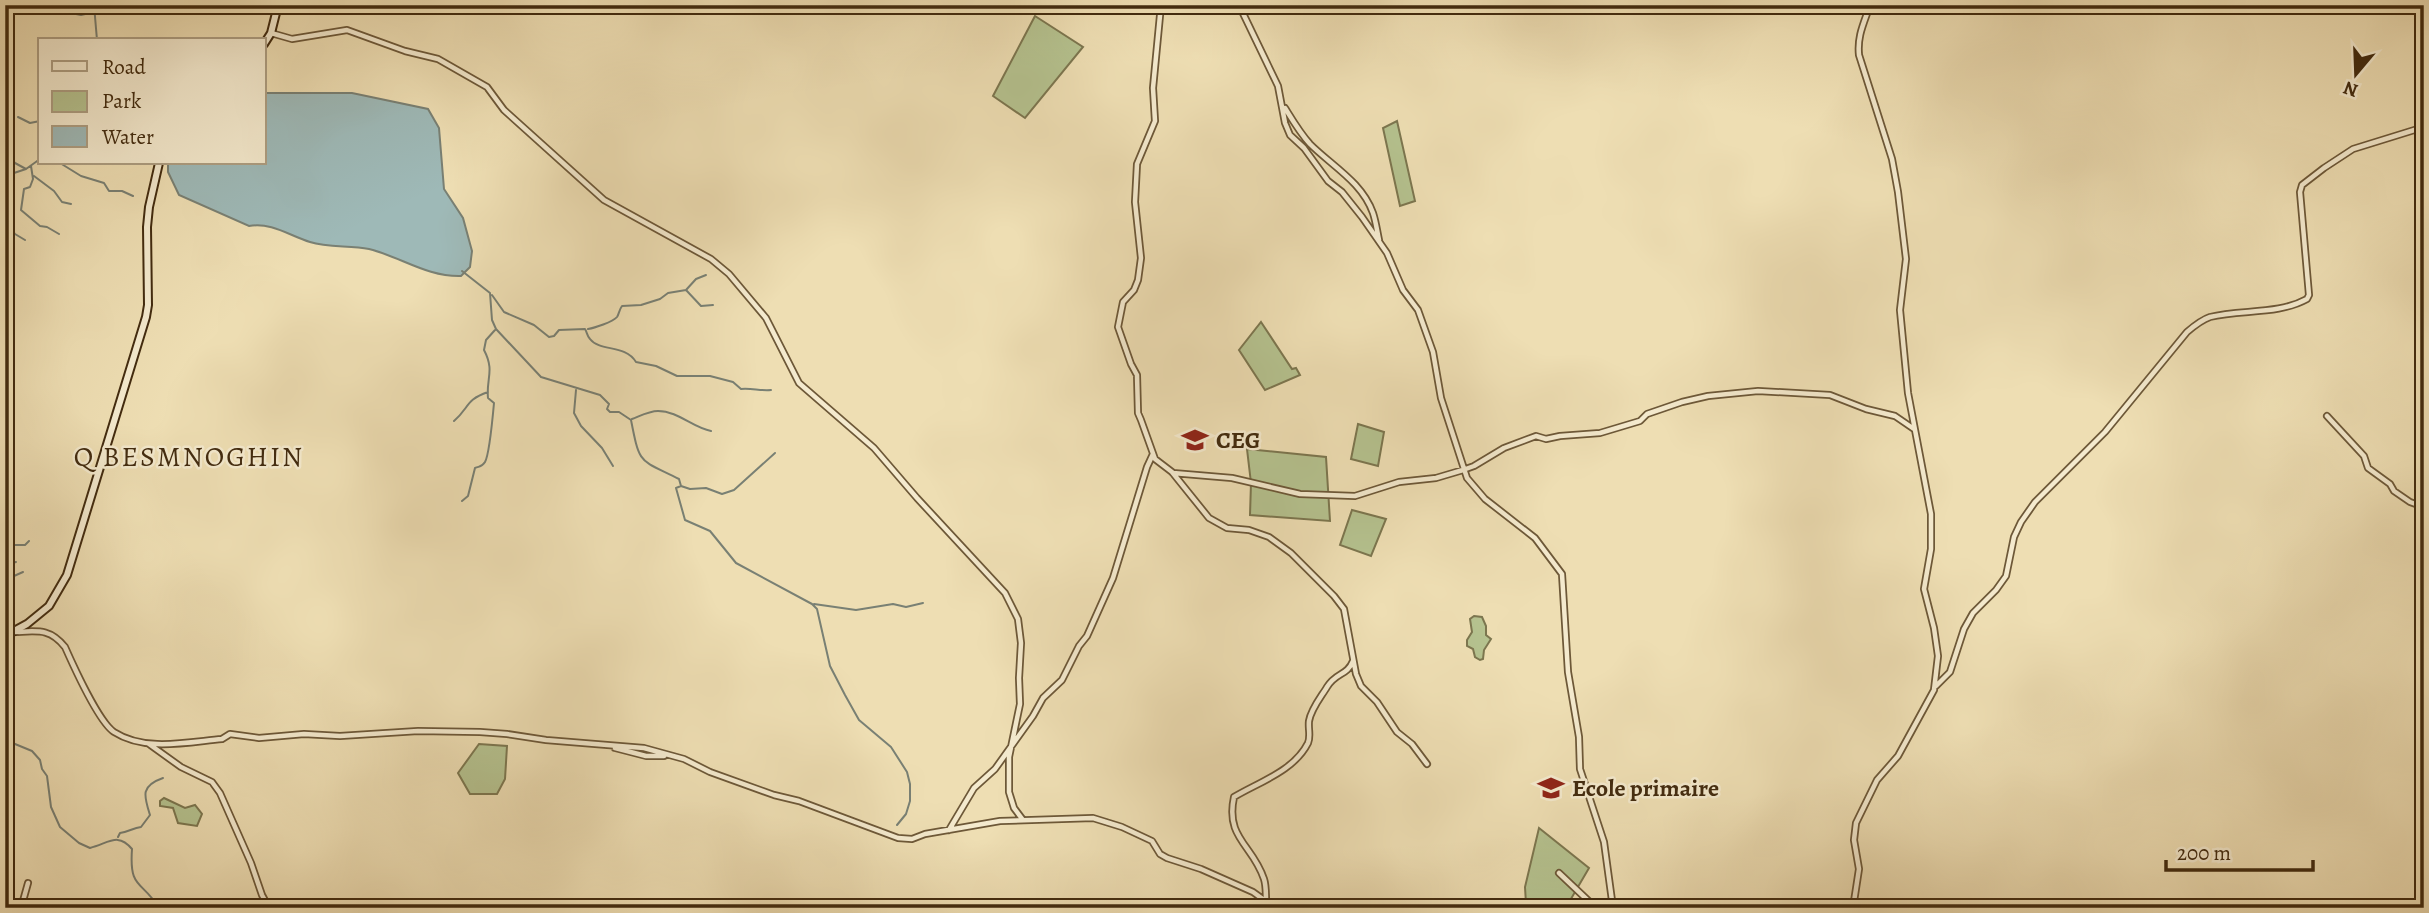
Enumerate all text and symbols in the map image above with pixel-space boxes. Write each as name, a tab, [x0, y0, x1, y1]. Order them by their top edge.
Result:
legend	[38, 38, 266, 164]
north arrow	[2320, 38, 2390, 108]
text: Road	[102, 53, 146, 81]
text: N	[2340, 75, 2362, 104]
text: Park	[102, 87, 142, 115]
text: Water	[101, 123, 154, 151]
place label: CEG	[1216, 424, 1261, 456]
school or university icon: CEG	[1180, 425, 1210, 455]
district label: Q BESMNOGHIN	[74, 438, 304, 476]
place label: Ecole primaire	[1572, 772, 1719, 804]
school or university icon: Ecole primaire	[1536, 773, 1566, 803]
scale bar	[2166, 829, 2314, 873]
text: 200 m	[2177, 839, 2231, 867]

